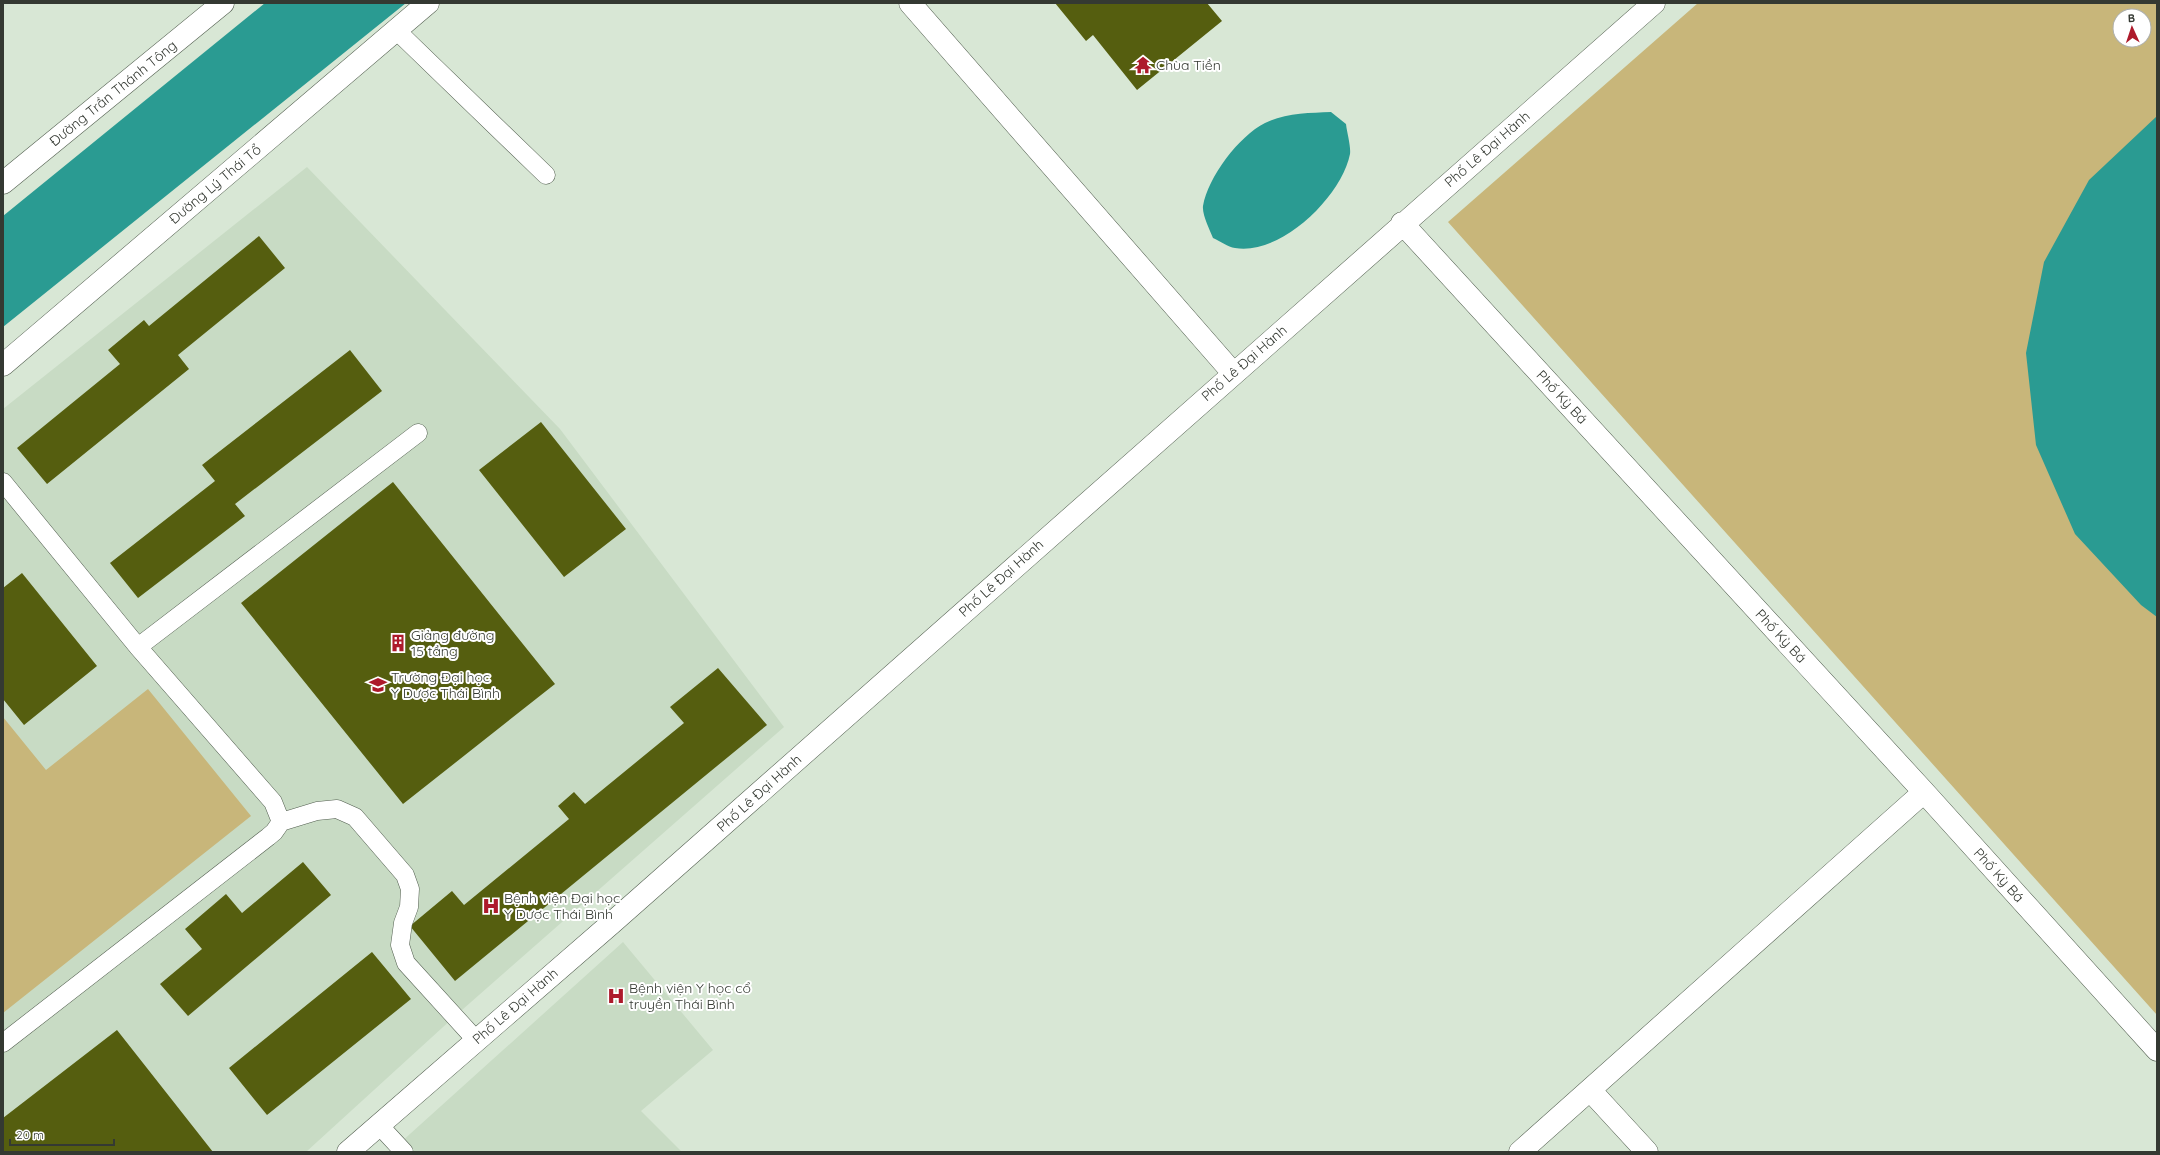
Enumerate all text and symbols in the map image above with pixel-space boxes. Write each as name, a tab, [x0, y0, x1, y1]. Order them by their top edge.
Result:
north arrow	[2112, 8, 2152, 48]
text: B	[2128, 11, 2135, 25]
street label: Đường Trần Thánh Tông	[46, 36, 180, 150]
temple icon: Chùa Tiền	[1133, 55, 1153, 75]
place label: Chùa Tiền	[1156, 56, 1221, 74]
street label: Phố Lê Đại Hành	[1440, 107, 1534, 191]
street label: Đường Lý Thái Tổ	[165, 140, 265, 228]
street label: Phố Lê Đại Hành	[1197, 321, 1291, 405]
street label: Phố Kỳ Bá	[1533, 366, 1591, 428]
street label: Phố Lê Đại Hành	[955, 535, 1047, 621]
street label: Phố Kỳ Bá	[1752, 605, 1810, 667]
place label: Giảng đường 15 tầng	[411, 626, 495, 660]
building icon: Giảng đường 15 tầng	[388, 633, 408, 653]
place label: Trường Đại học Y Dược Thái Bình	[391, 668, 500, 702]
school or university icon: Trường Đại học Y Dược Thái Bình	[368, 675, 388, 695]
street label: Phố Lê Đại Hành	[713, 750, 805, 836]
street label: Phố Kỳ Bá	[1970, 844, 2028, 906]
place label: Bệnh viện Đại học Y Dược Thái Bình	[504, 889, 620, 923]
hospital icon: Bệnh viện Đại học Y Dược Thái Bình	[481, 896, 501, 916]
street label: Phố Lê Đại Hành	[468, 964, 562, 1048]
place label: Bệnh viện Y học cổ truyền Thái Bình	[629, 979, 751, 1013]
hospital icon: Bệnh viện Y học cổ truyền Thái Bình	[606, 986, 626, 1006]
scale bar	[10, 1121, 114, 1147]
text: 20 m	[16, 1127, 44, 1142]

